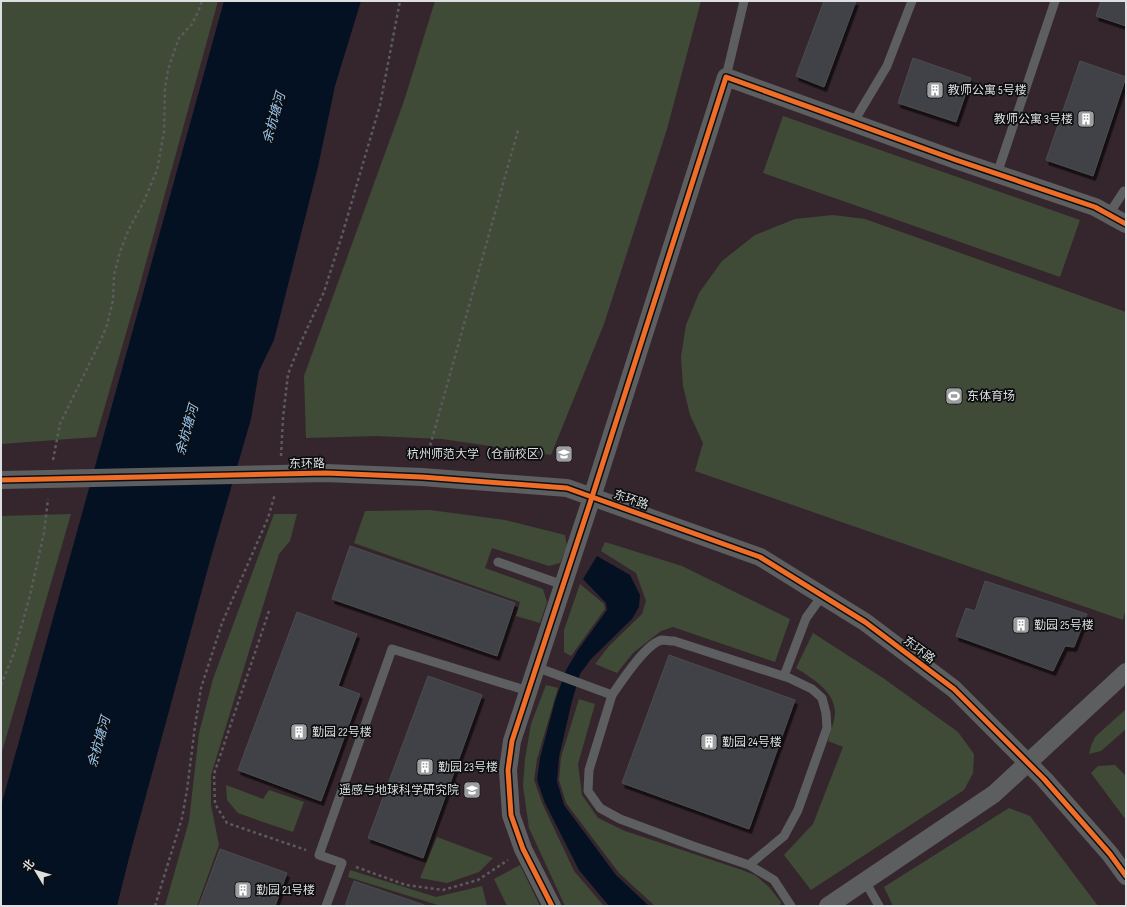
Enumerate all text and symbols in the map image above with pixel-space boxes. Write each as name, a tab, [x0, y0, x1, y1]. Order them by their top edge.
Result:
building icon: 教师公寓 5号楼	[925, 80, 945, 100]
place label: 教师公寓 5号楼	[948, 83, 1027, 98]
water label: 余杭塘河	[259, 88, 290, 145]
building icon: 教师公寓 3号楼	[1076, 109, 1096, 129]
place label: 教师公寓 3号楼	[994, 112, 1073, 127]
sports icon: 东体育场	[944, 386, 964, 406]
place label: 东体育场	[967, 389, 1015, 404]
water label: 余杭塘河	[172, 400, 203, 457]
school or university icon: 杭州师范大学（仓前校区）	[554, 444, 574, 464]
place label: 杭州师范大学（仓前校区）	[407, 447, 551, 462]
street label: 东环路	[289, 456, 325, 472]
street label: 东环路	[612, 487, 650, 513]
building icon: 勤园 25号楼	[1011, 615, 1031, 635]
place label: 勤园 25号楼	[1034, 618, 1094, 633]
street label: 东环路	[900, 633, 938, 667]
water label: 余杭塘河	[84, 712, 115, 769]
building icon: 勤园 22号楼	[289, 722, 309, 742]
place label: 勤园 22号楼	[312, 725, 372, 740]
building icon: 勤园 24号楼	[699, 732, 719, 752]
place label: 勤园 24号楼	[722, 735, 782, 750]
building icon: 勤园 23号楼	[415, 757, 435, 777]
place label: 勤园 23号楼	[438, 760, 498, 775]
school or university icon: 遥感与地球科学研究院	[462, 780, 482, 800]
place label: 遥感与地球科学研究院	[339, 783, 459, 798]
north arrow	[16, 851, 56, 891]
text: 北	[20, 857, 37, 873]
building icon: 勤园 21号楼	[233, 880, 253, 900]
place label: 勤园 21号楼	[256, 883, 315, 898]

